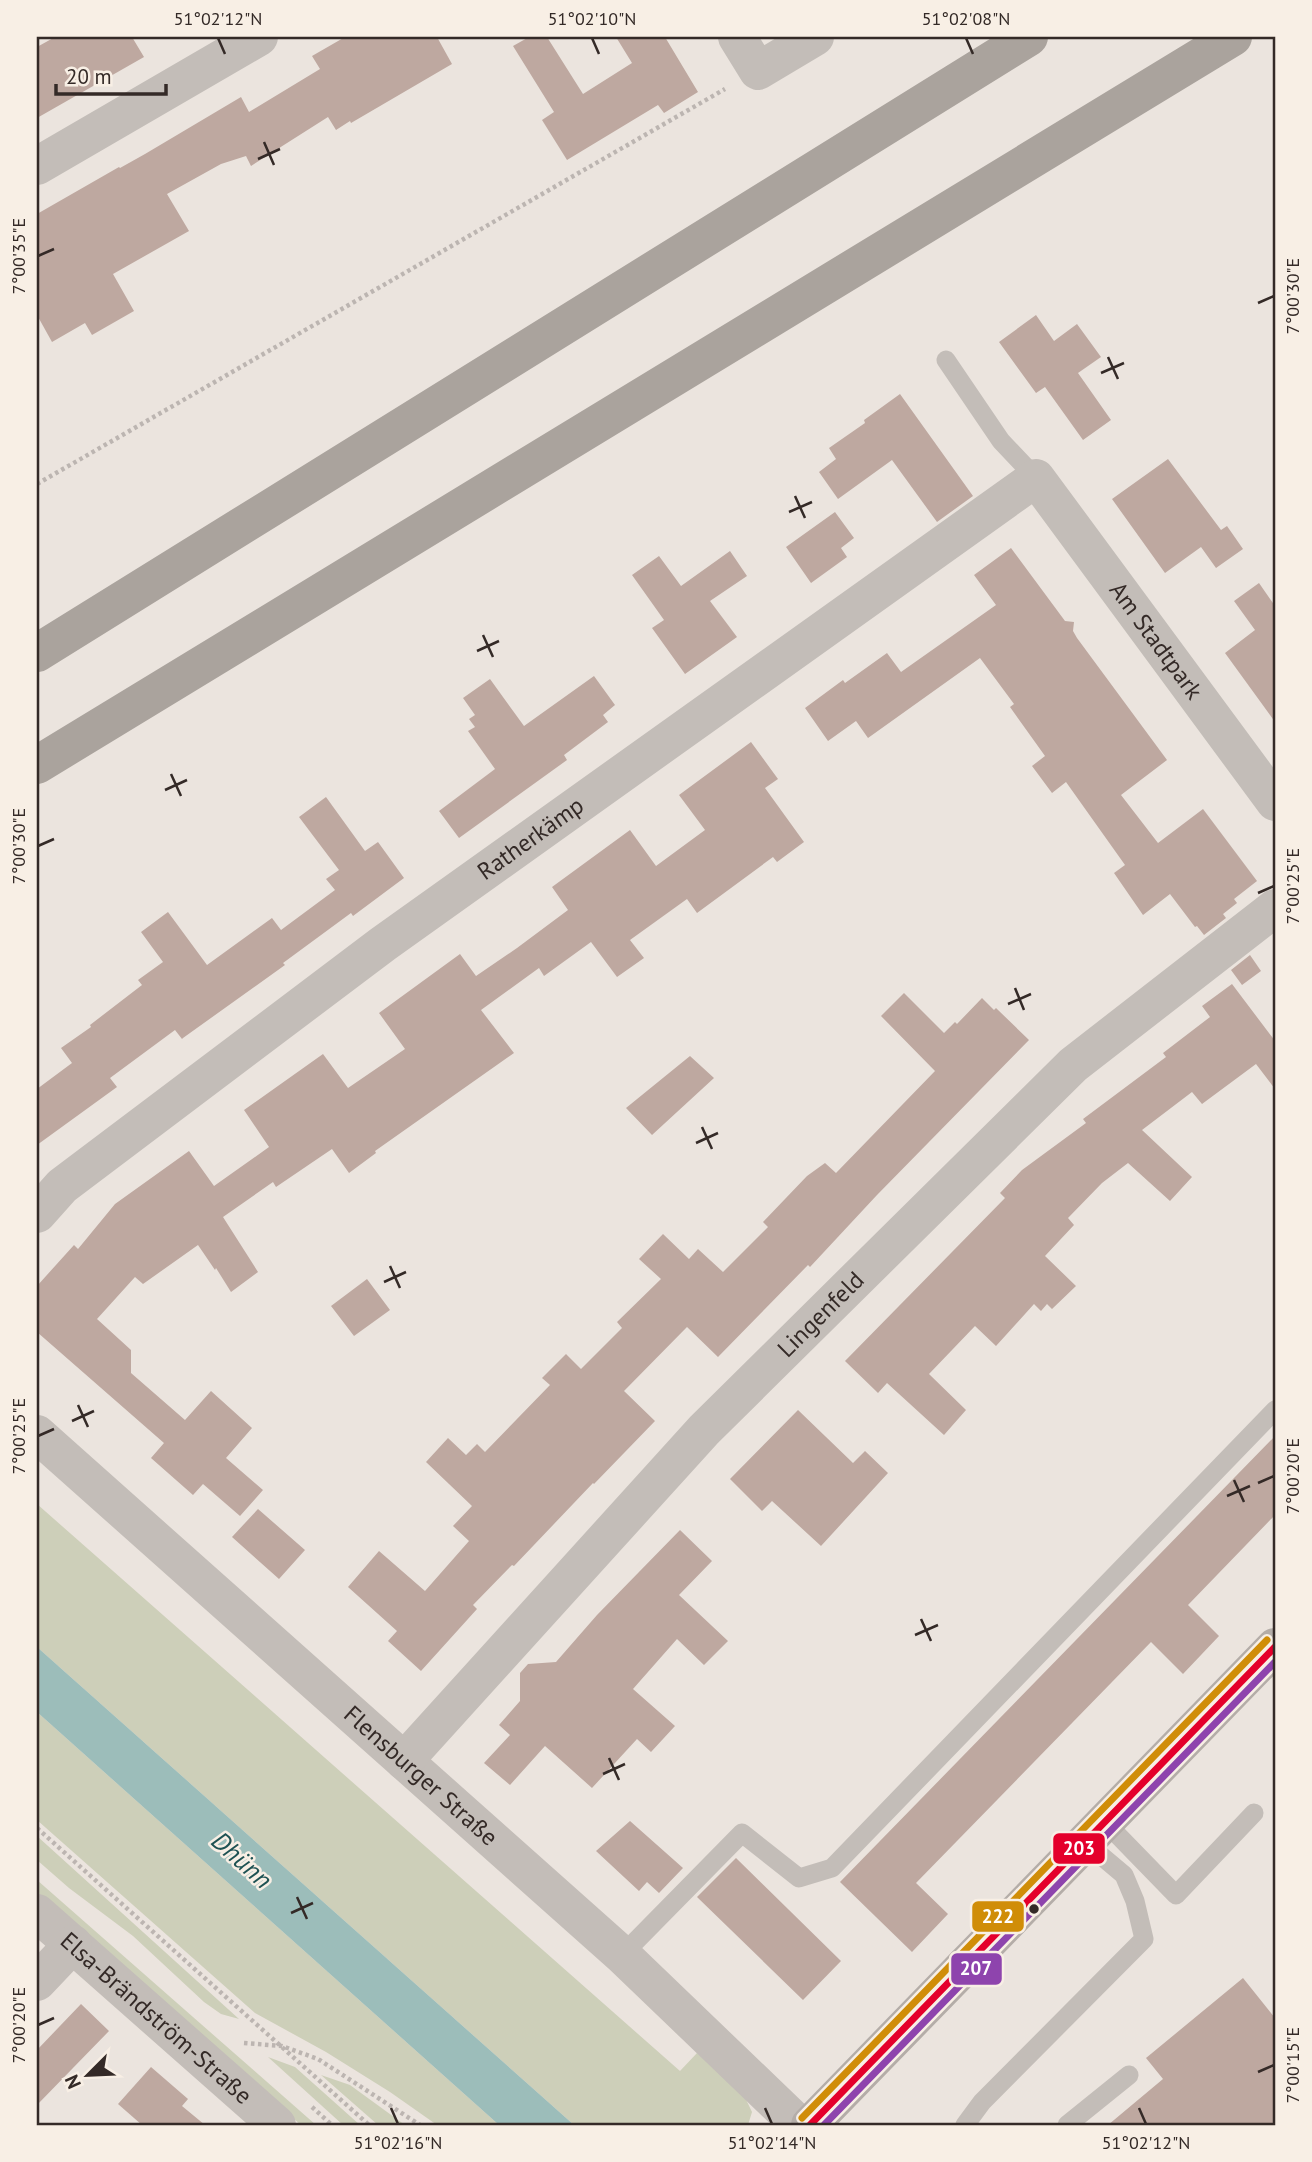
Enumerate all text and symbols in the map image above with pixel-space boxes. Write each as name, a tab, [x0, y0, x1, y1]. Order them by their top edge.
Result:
text: 51°02'12"N	[174, 7, 262, 30]
text: 51°02'10"N	[548, 7, 636, 30]
text: 51°02'08"N	[922, 7, 1010, 30]
scale bar	[56, 52, 166, 96]
text: 20 m	[66, 63, 112, 90]
text: 7°00'35"E	[7, 218, 30, 294]
text: 7°00'30"E	[1281, 258, 1304, 334]
street label: Am Stadtpark	[1103, 576, 1210, 706]
street label: Ratherkämp	[471, 790, 590, 887]
text: 7°00'30"E	[7, 808, 30, 884]
text: 7°00'25"E	[1281, 848, 1304, 924]
street label: Lingenfeld	[771, 1264, 870, 1364]
text: 7°00'25"E	[7, 1398, 30, 1474]
text: 7°00'20"E	[1281, 1438, 1304, 1514]
street label: Flensburger Straße	[338, 1699, 505, 1852]
water label: Dhünn	[205, 1824, 280, 1895]
line badge: 203	[1052, 1832, 1106, 1865]
text: 203	[1063, 1836, 1095, 1860]
line badge: 222	[971, 1900, 1025, 1933]
unlabelled marker	[1027, 1902, 1041, 1916]
text: 222	[982, 1904, 1014, 1928]
street label: Elsa-Brändström-Straße	[54, 1925, 259, 2111]
line badge: 207	[950, 1952, 1003, 1986]
text: 207	[960, 1956, 992, 1980]
text: 7°00'20"E	[7, 1987, 30, 2063]
text: 7°00'15"E	[1281, 2027, 1304, 2103]
north arrow	[52, 2039, 122, 2110]
text: N	[59, 2071, 86, 2092]
text: 51°02'16"N	[354, 2131, 442, 2154]
text: 51°02'14"N	[728, 2131, 816, 2154]
text: 51°02'12"N	[1102, 2131, 1190, 2154]

